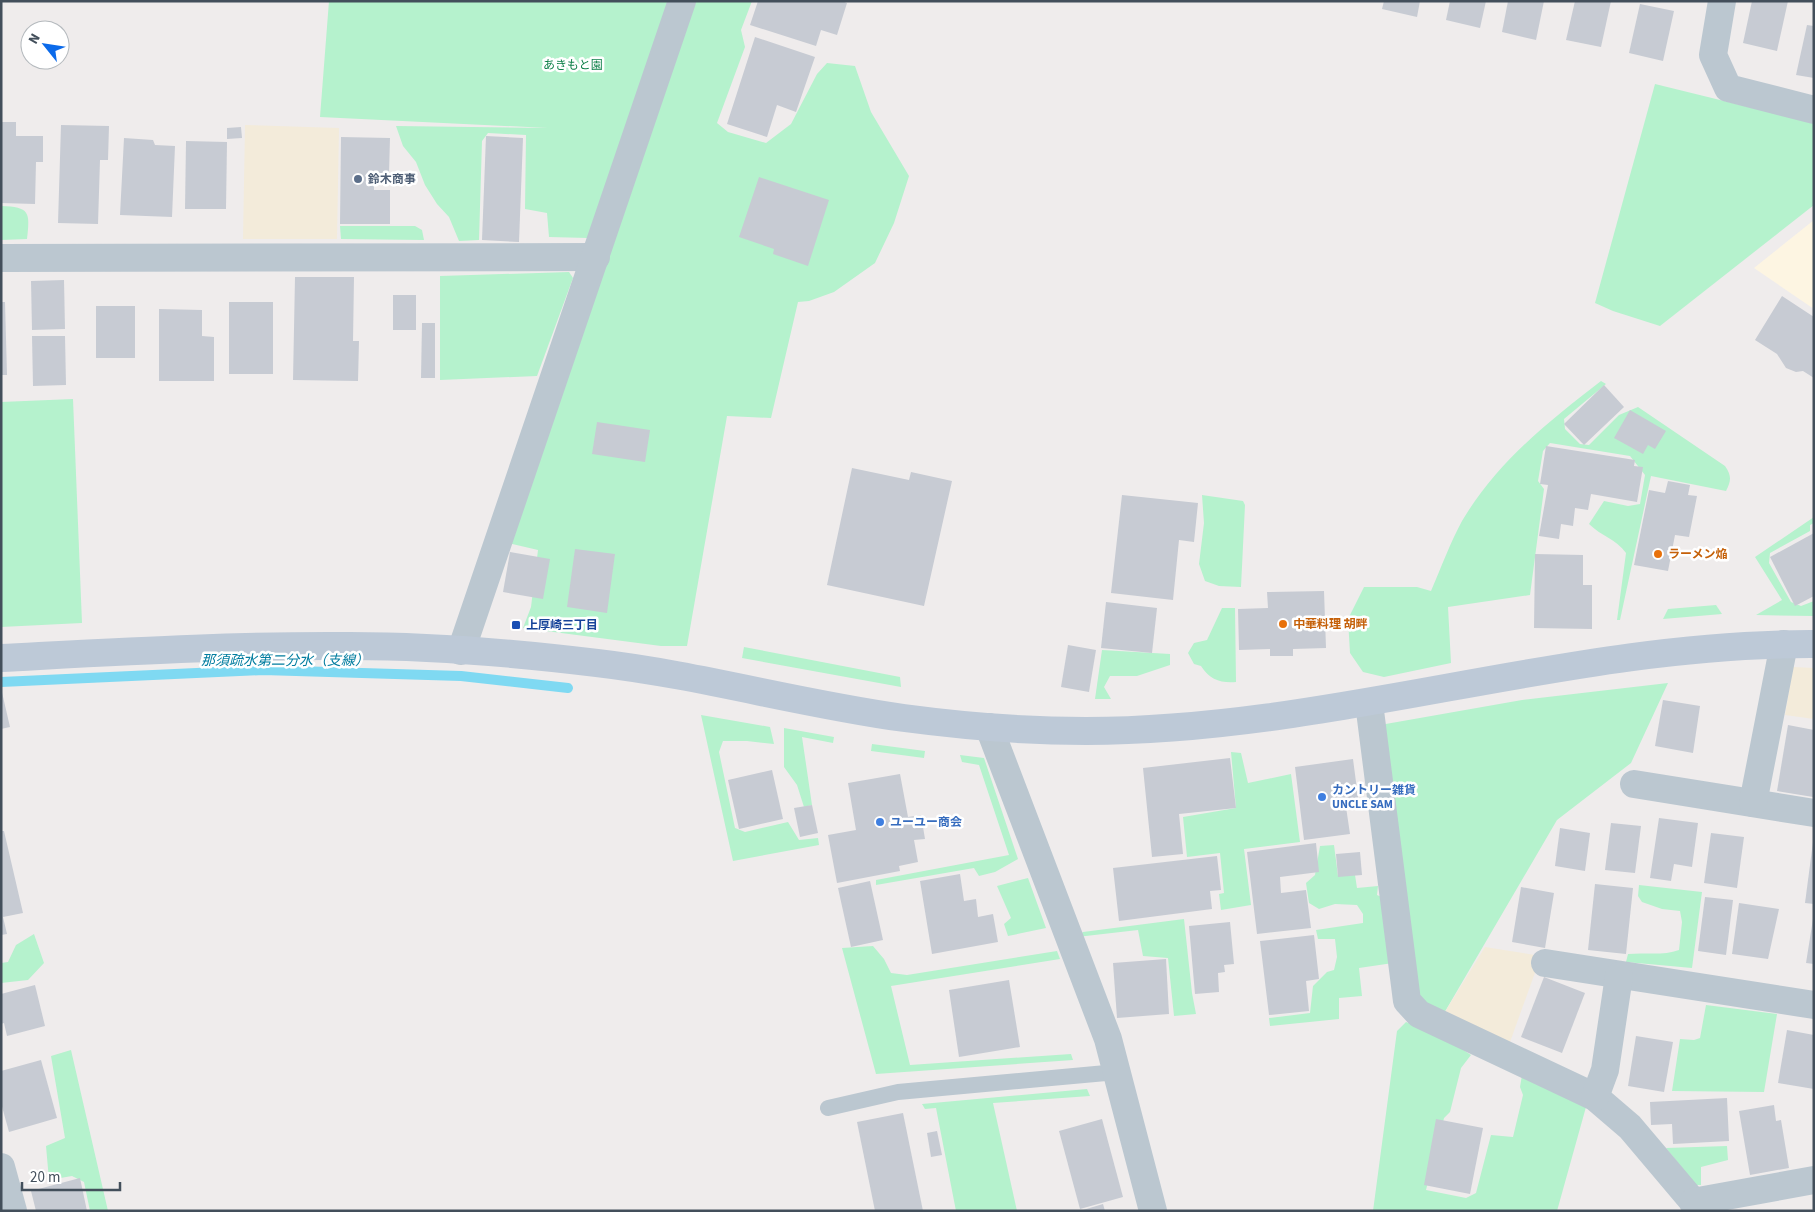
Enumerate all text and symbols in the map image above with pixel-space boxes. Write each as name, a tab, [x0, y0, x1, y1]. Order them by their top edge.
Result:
north arrow	[20, 20, 70, 70]
text: N	[24, 30, 46, 48]
park label: あきもと園	[543, 57, 603, 74]
place label: 鈴木商事	[367, 171, 416, 188]
marker: 鈴木商事	[352, 173, 364, 185]
place label: ラーメン焔	[1668, 546, 1728, 563]
marker: ラーメン焔	[1652, 548, 1664, 560]
place label: 中華料理 胡畔	[1293, 616, 1367, 633]
place label: 上厚崎三丁目	[526, 617, 598, 634]
marker: 中華料理 胡畔	[1277, 618, 1289, 630]
marker: 上厚崎三丁目	[510, 619, 522, 631]
water label: 那須疏水第二分水（支線）	[201, 651, 369, 671]
place label: カントリー雑貨 UNCLE SAM	[1332, 782, 1416, 813]
marker: カントリー雑貨 UNCLE SAM	[1316, 791, 1328, 803]
place label: ユーユー商会	[890, 814, 962, 831]
marker: ユーユー商会	[874, 816, 886, 828]
scale bar	[22, 1160, 120, 1192]
text: 20 m	[30, 1167, 60, 1188]

